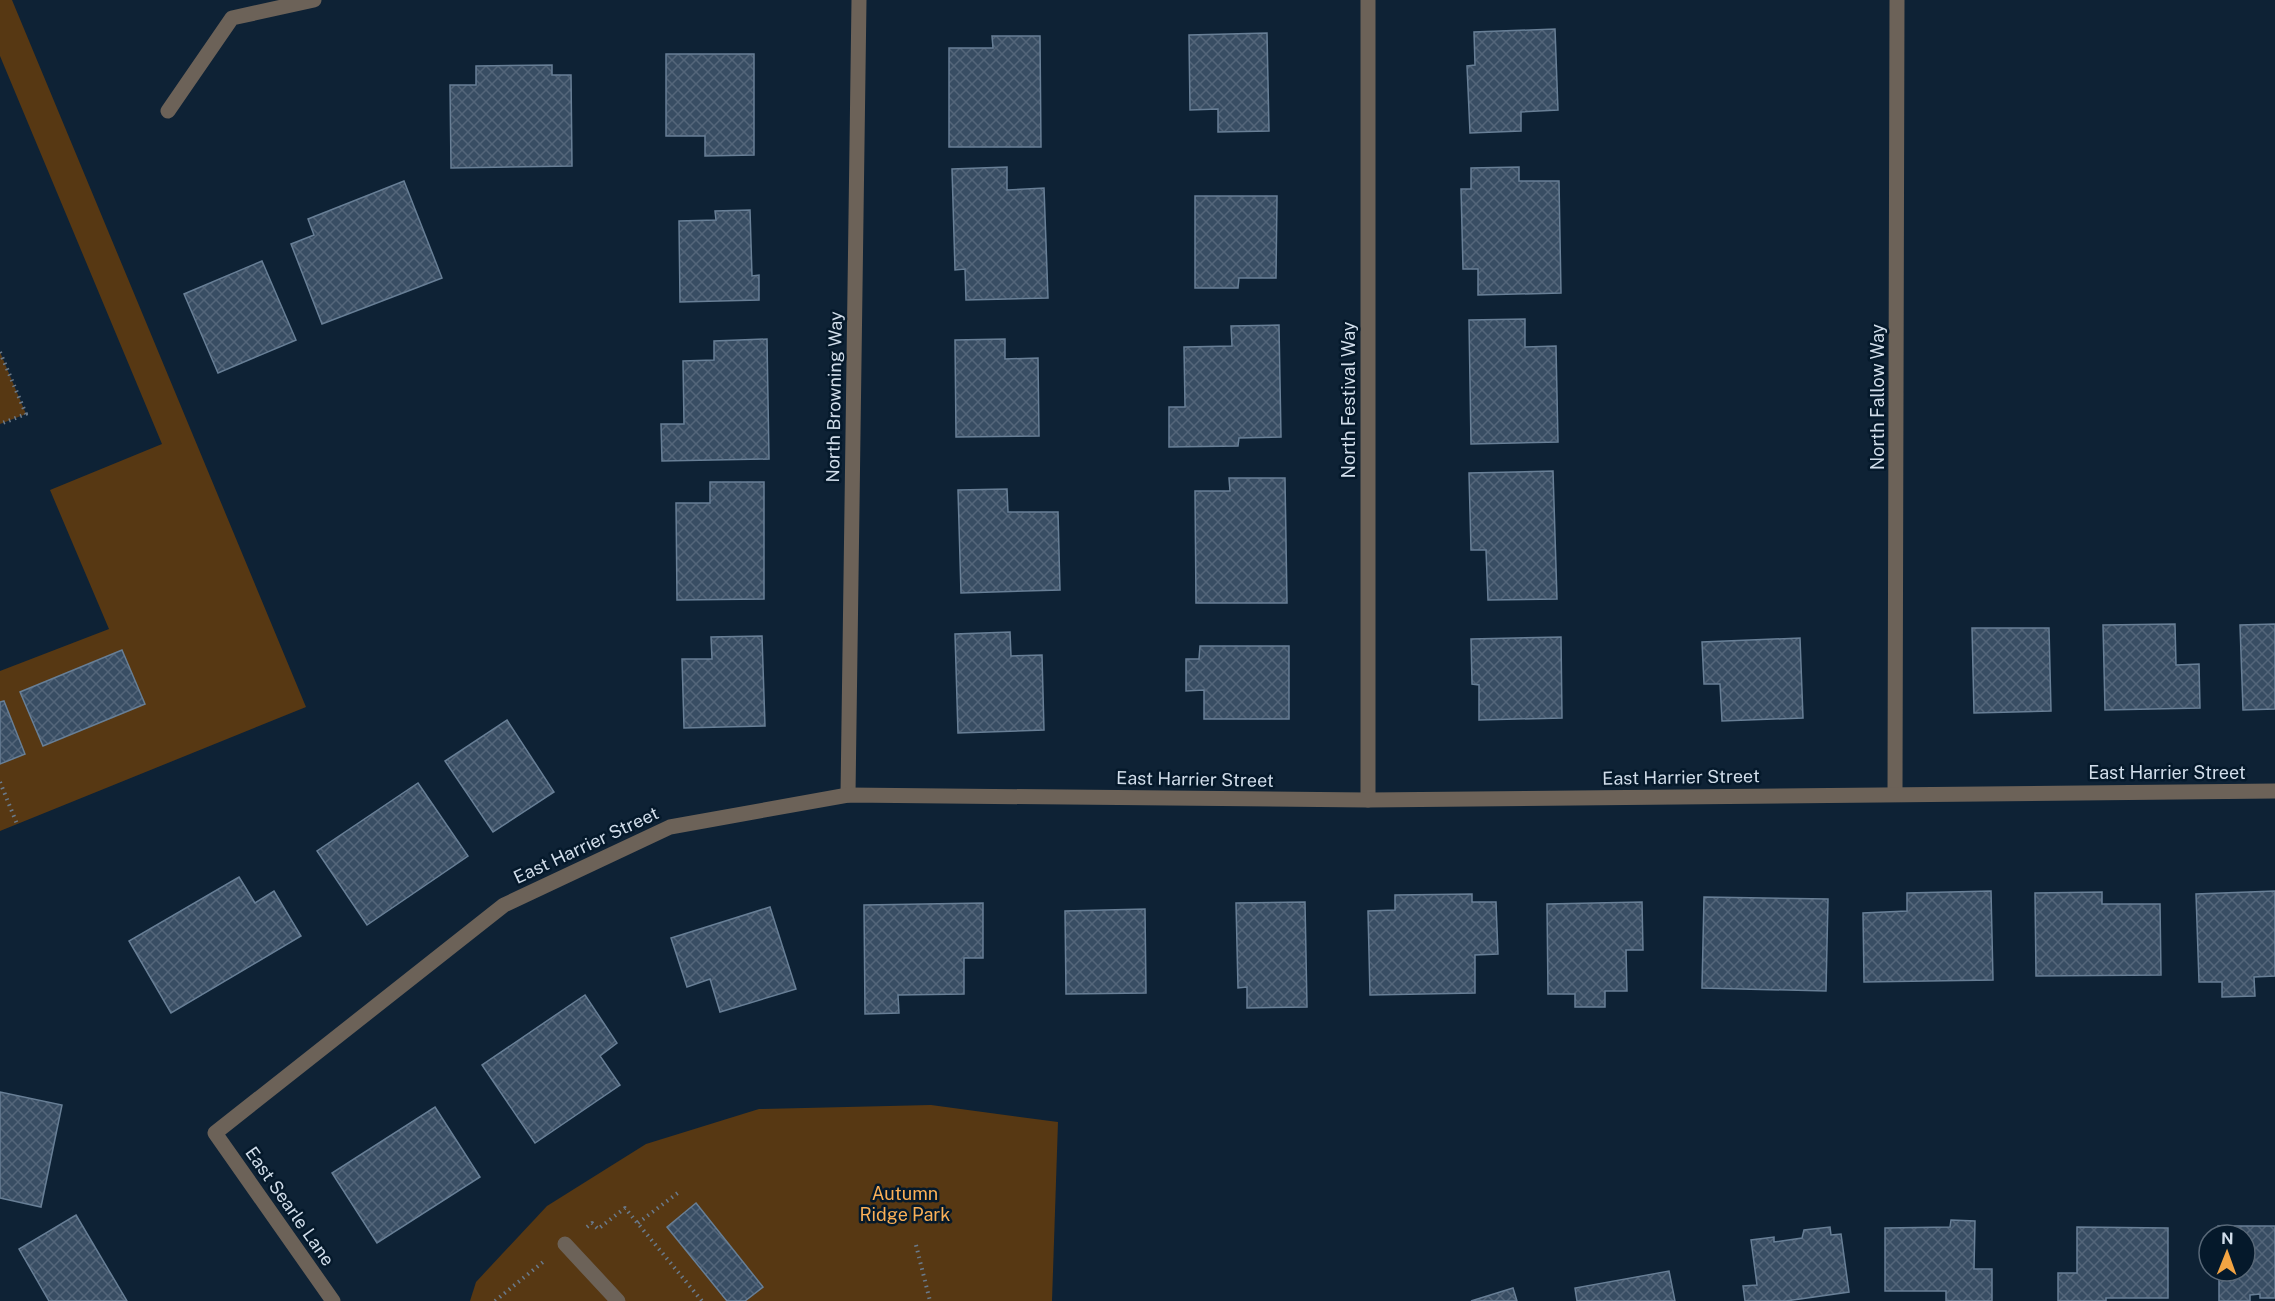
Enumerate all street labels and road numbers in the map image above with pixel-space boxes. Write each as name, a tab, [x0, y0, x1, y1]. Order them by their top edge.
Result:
street label: North Browning Way	[822, 311, 846, 483]
street label: North Festival Way	[1338, 321, 1359, 478]
street label: North Fallow Way	[1867, 323, 1888, 470]
street label: East Harrier Street	[2088, 762, 2246, 783]
street label: East Harrier Street	[1602, 765, 1760, 789]
street label: East Harrier Street	[1116, 767, 1274, 791]
street label: East Harrier Street	[510, 802, 662, 888]
street label: East Searle Lane	[241, 1142, 339, 1270]

